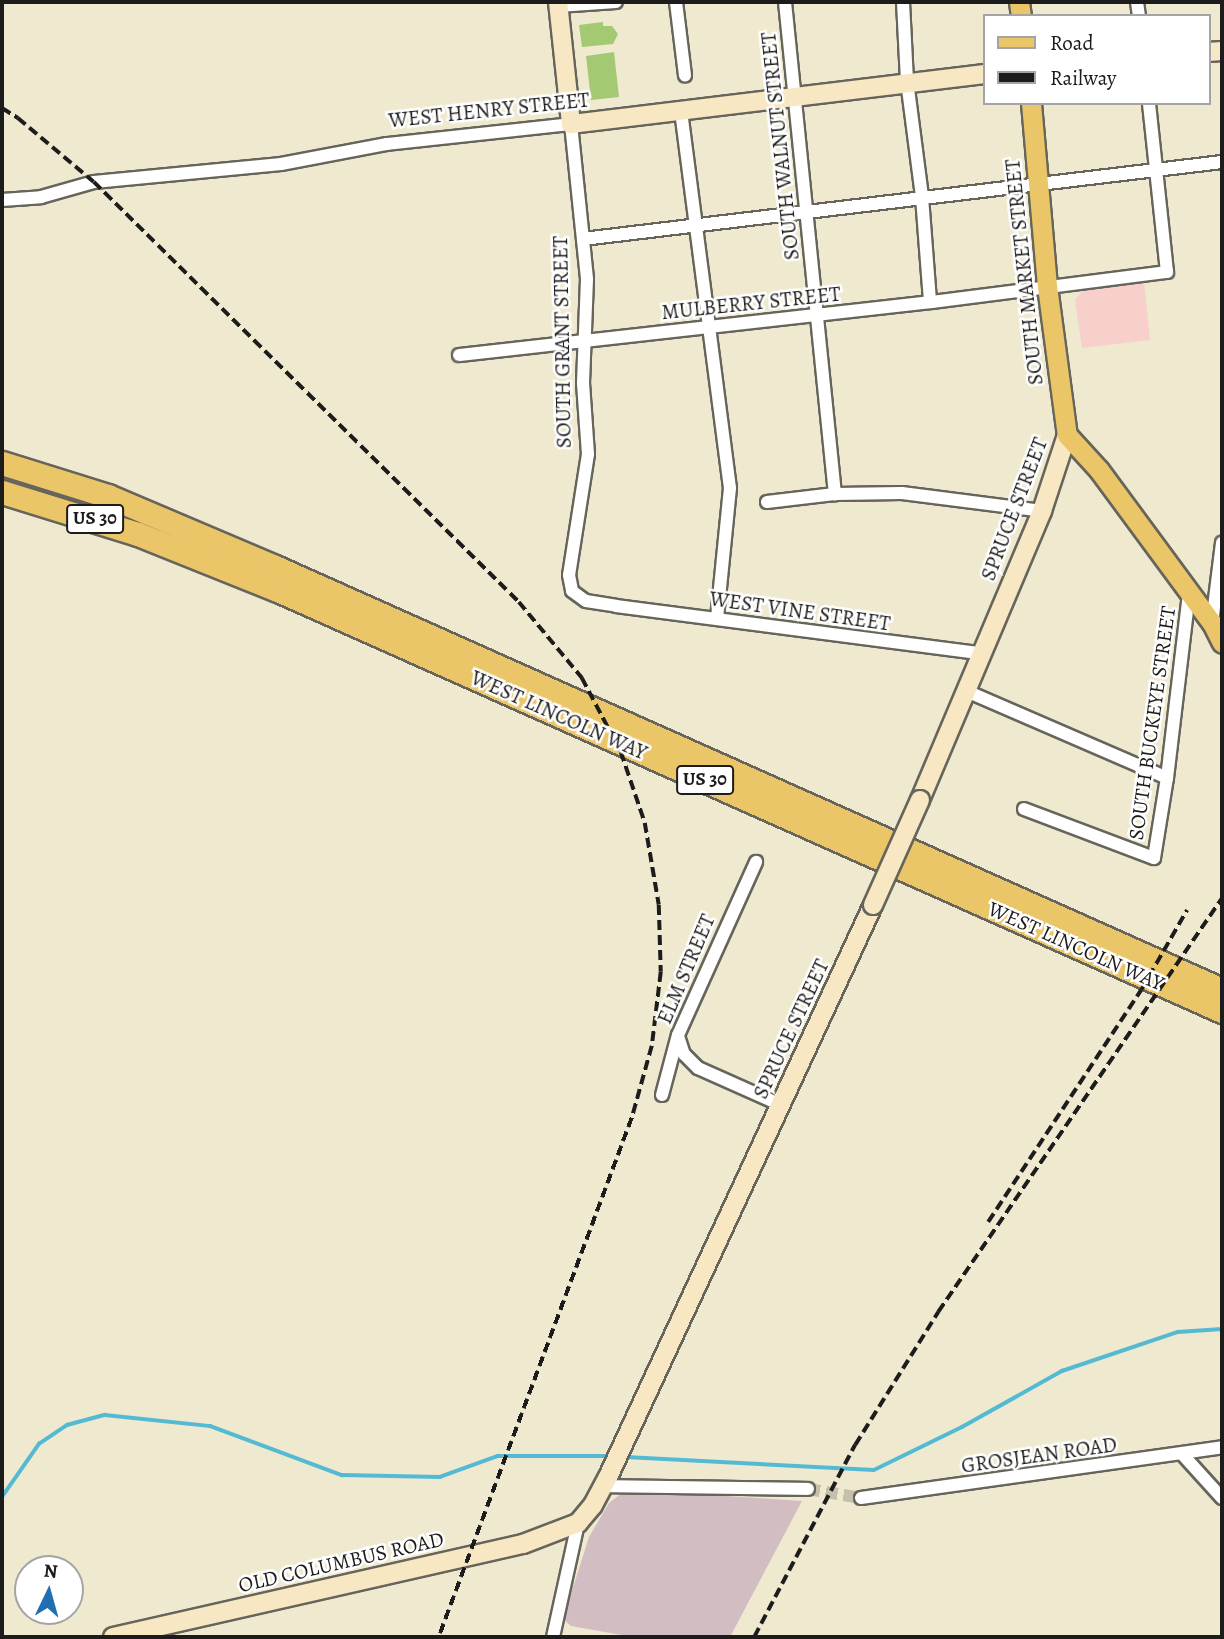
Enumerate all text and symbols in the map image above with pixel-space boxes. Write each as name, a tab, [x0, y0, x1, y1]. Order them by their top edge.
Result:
legend	[982, 14, 1210, 105]
text: Road	[1050, 29, 1094, 57]
street label: SOUTH WALNUT STREET	[755, 31, 805, 261]
text: Railway	[1050, 64, 1116, 92]
street label: WEST HENRY STREET	[387, 87, 591, 133]
street label: SOUTH MARKET STREET	[1000, 158, 1048, 386]
street label: SOUTH GRANT STREET	[548, 236, 576, 448]
street label: MULBERRY STREET	[660, 281, 842, 325]
street label: SPRUCE STREET	[975, 434, 1053, 584]
road number: US 30	[65, 504, 125, 534]
street label: WEST VINE STREET	[708, 586, 892, 636]
street label: SOUTH BUCKEYE STREET	[1123, 604, 1181, 842]
street label: WEST LINCOLN WAY	[467, 665, 651, 765]
road number: US 30	[675, 764, 735, 796]
street label: WEST LINCOLN WAY	[984, 896, 1168, 996]
street label: ELM STREET	[652, 910, 720, 1028]
street label: SPRUCE STREET	[748, 955, 834, 1103]
street label: GROSJEAN ROAD	[960, 1432, 1118, 1478]
street label: OLD COLUMBUS ROAD	[236, 1526, 446, 1598]
north arrow	[14, 1555, 84, 1625]
text: N	[43, 1558, 59, 1585]

